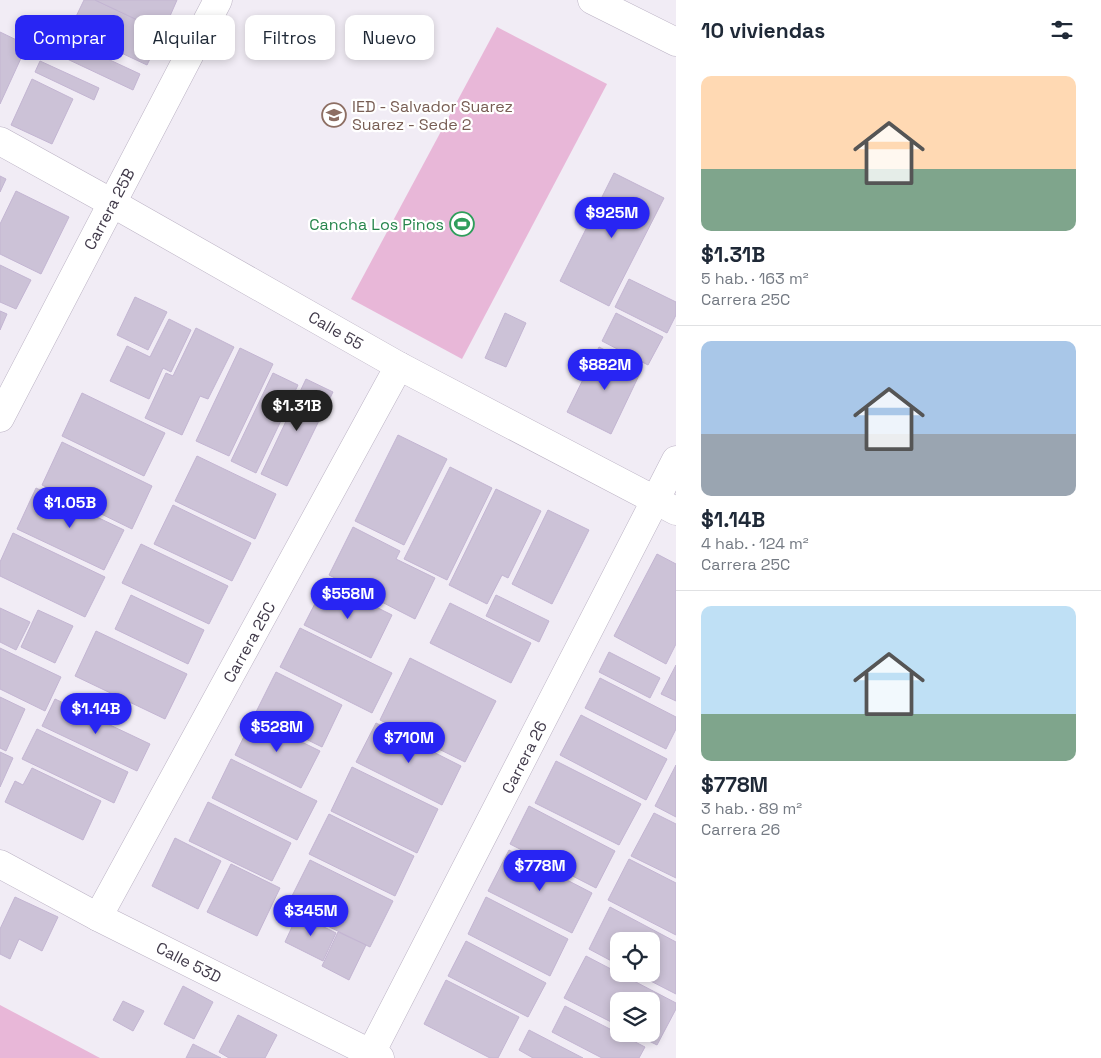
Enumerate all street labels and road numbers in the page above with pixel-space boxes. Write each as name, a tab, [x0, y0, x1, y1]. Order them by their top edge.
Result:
street label: Carrera 25B	[79, 165, 140, 254]
street label: Calle 55	[304, 306, 367, 355]
street label: Carrera 25C	[219, 598, 280, 686]
street label: Carrera 26	[497, 717, 552, 797]
street label: Calle 53D	[152, 937, 225, 988]

